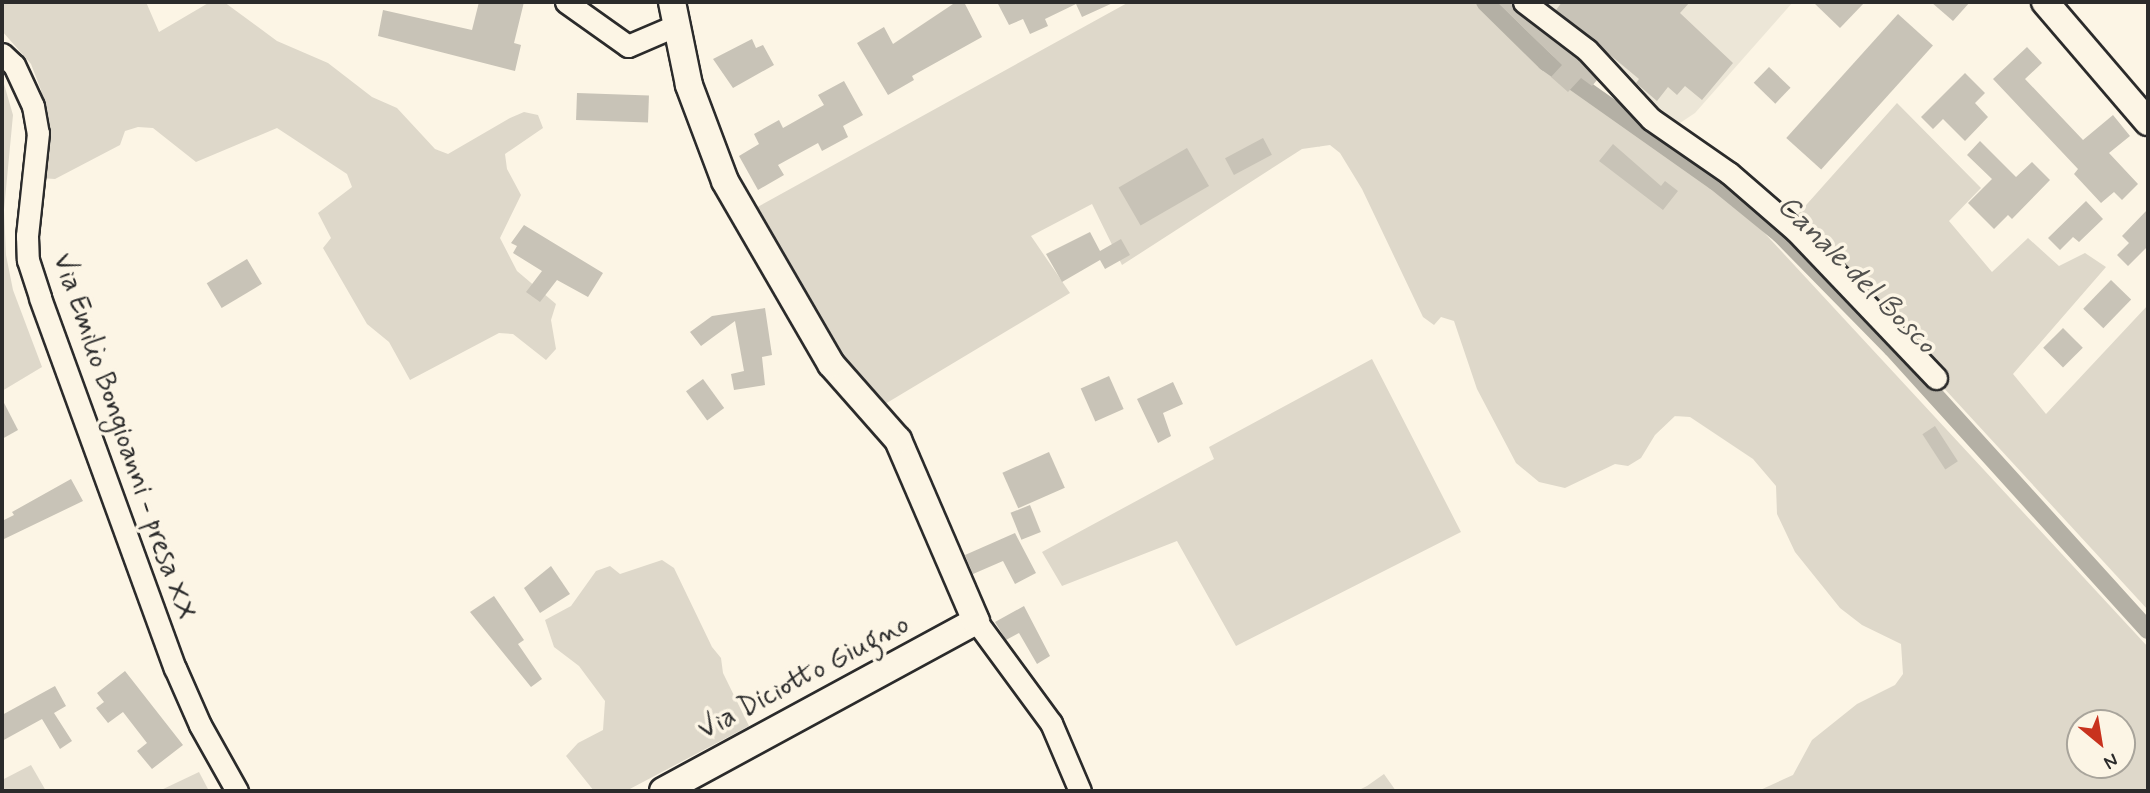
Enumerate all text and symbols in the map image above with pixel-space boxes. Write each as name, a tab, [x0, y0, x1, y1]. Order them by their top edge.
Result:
water label: Canale del Bosco	[1769, 188, 1943, 362]
street label: Via Emilio Bongioanni - presa XX	[44, 249, 202, 625]
street label: Via Diciotto Giugno	[696, 610, 912, 746]
north arrow	[2066, 709, 2136, 779]
text: N	[2099, 747, 2122, 775]

